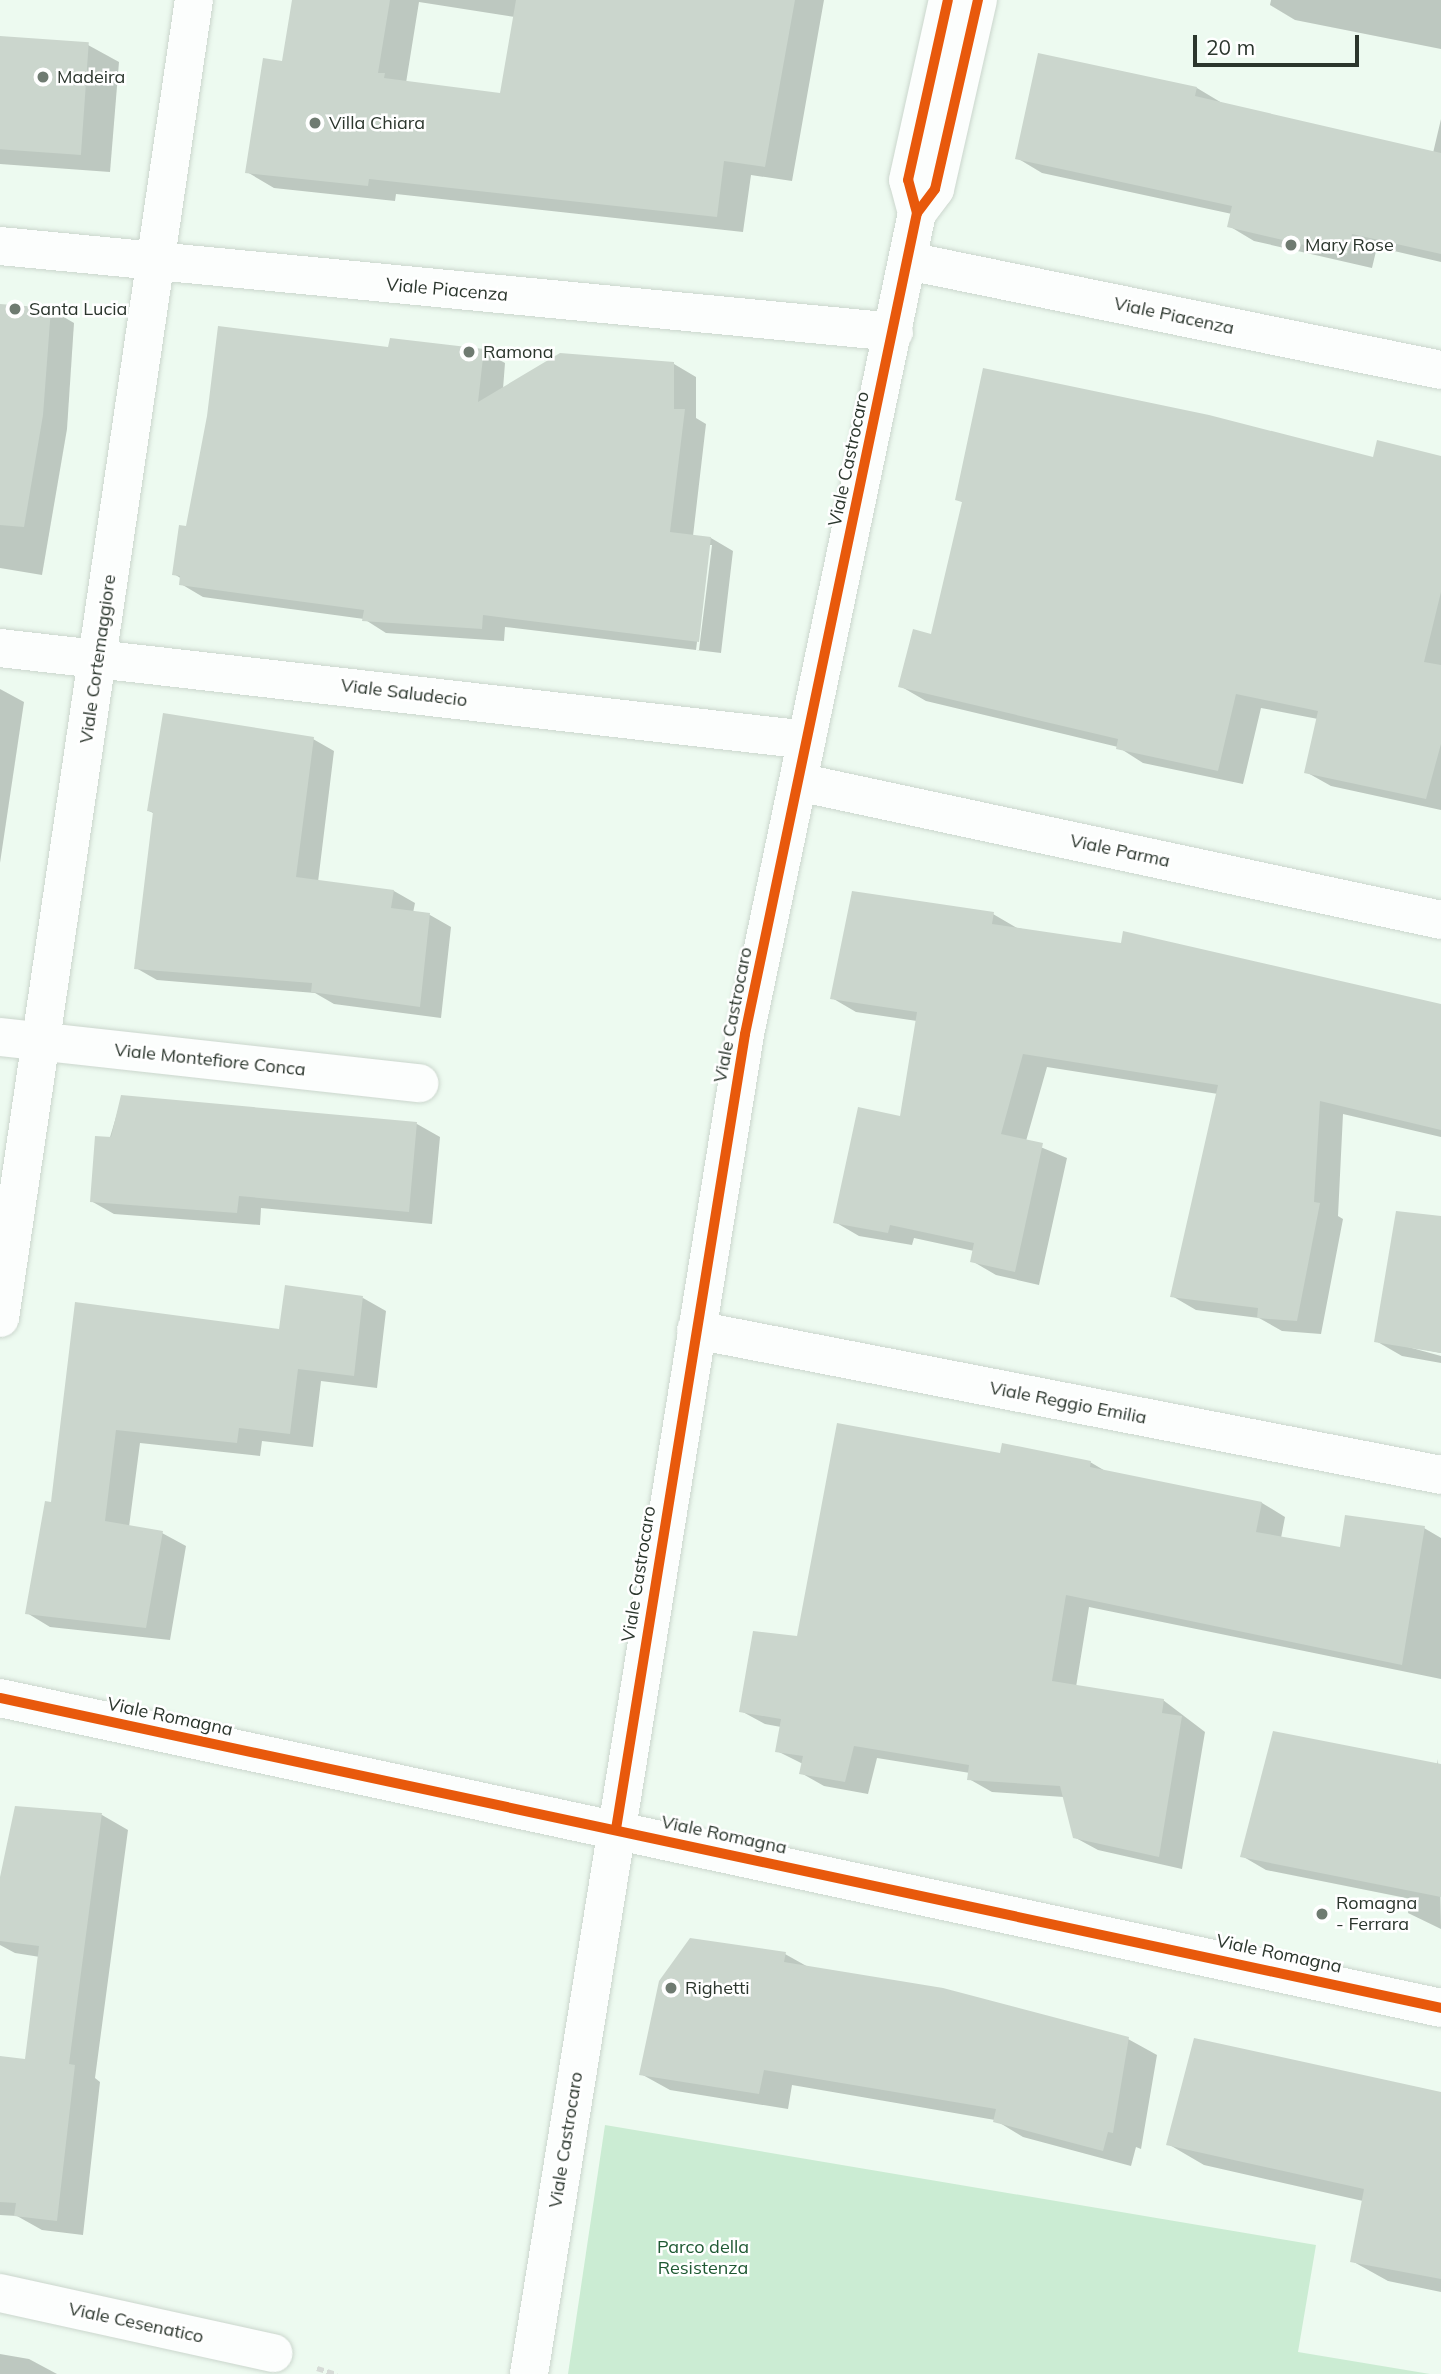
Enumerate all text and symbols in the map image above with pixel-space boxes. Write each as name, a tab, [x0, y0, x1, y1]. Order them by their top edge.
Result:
scale bar	[1196, 21, 1362, 65]
text: 20 m	[1206, 34, 1255, 60]
place label: Madeira	[57, 66, 125, 88]
marker: Madeira	[35, 69, 51, 85]
place label: Villa Chiara	[329, 112, 425, 134]
marker: Villa Chiara	[307, 115, 323, 131]
place label: Mary Rose	[1305, 234, 1394, 256]
marker: Mary Rose	[1283, 237, 1299, 253]
street label: Viale Piacenza	[385, 274, 509, 306]
street label: Viale Piacenza	[1112, 293, 1236, 339]
place label: Santa Lucia	[29, 298, 127, 320]
marker: Santa Lucia	[7, 301, 23, 317]
place label: Ramona	[483, 341, 554, 363]
marker: Ramona	[461, 344, 477, 360]
street label: Viale Castrocaro	[824, 390, 874, 528]
street label: Viale Cortemaggiore	[75, 573, 121, 745]
street label: Viale Saludecio	[340, 675, 468, 711]
street label: Viale Parma	[1068, 830, 1172, 872]
street label: Viale Castrocaro	[709, 945, 757, 1085]
street label: Viale Montefiore Conca	[113, 1039, 307, 1081]
street label: Viale Reggio Emilia	[988, 1377, 1148, 1429]
street label: Viale Castrocaro	[618, 1504, 660, 1644]
street label: Viale Romagna	[105, 1693, 235, 1741]
street label: Viale Romagna	[659, 1811, 789, 1859]
place label: Romagna - Ferrara	[1336, 1893, 1417, 1936]
marker: Romagna - Ferrara	[1314, 1906, 1330, 1922]
street label: Viale Romagna	[1214, 1930, 1344, 1978]
place label: Righetti	[685, 1977, 750, 1999]
marker: Righetti	[663, 1980, 679, 1996]
street label: Viale Castrocaro	[545, 2070, 587, 2210]
park label: Parco della Resistenza	[657, 2237, 749, 2280]
street label: Viale Cesenatico	[66, 2298, 206, 2348]

